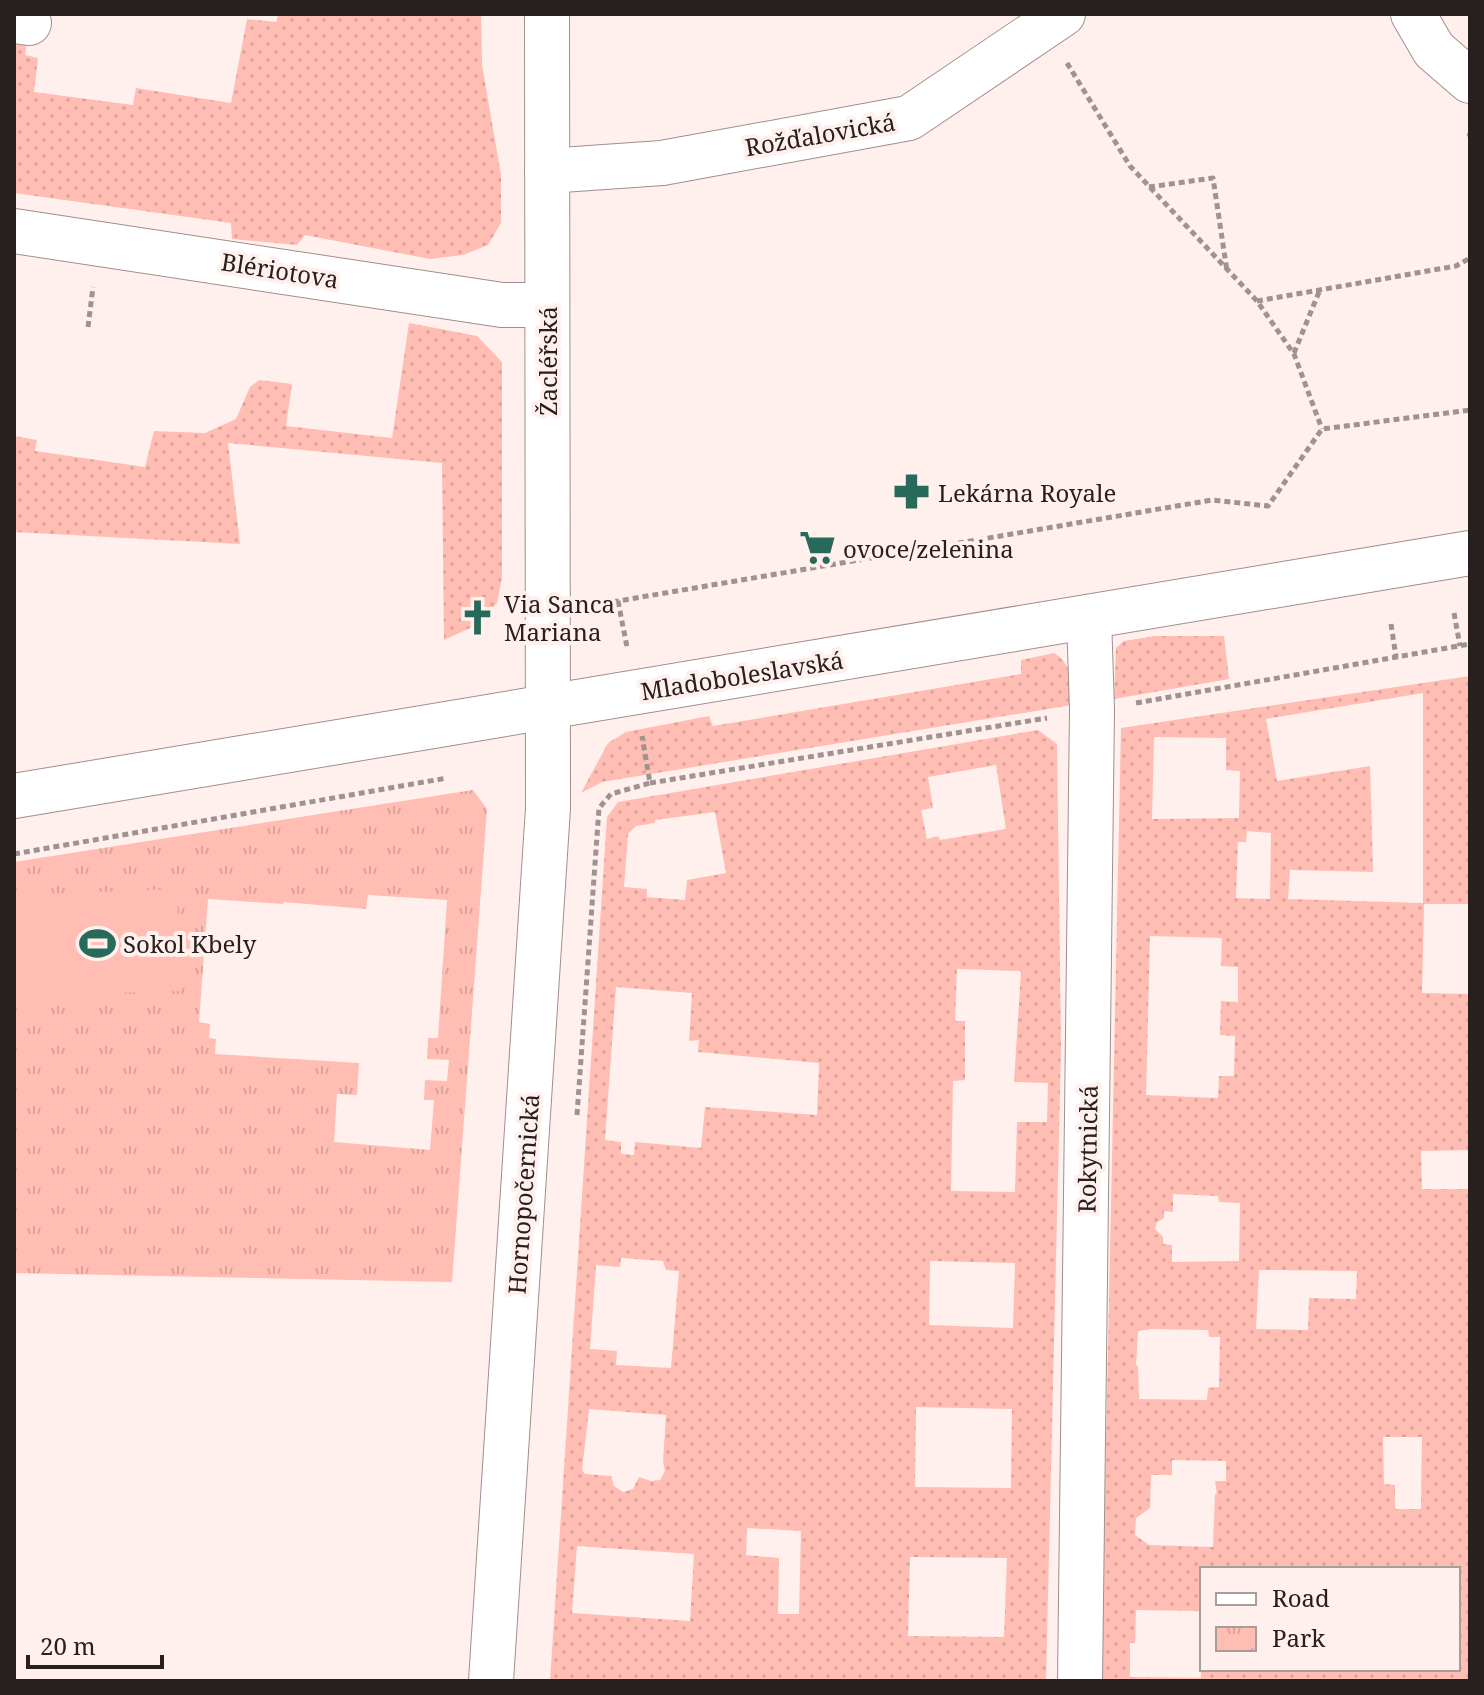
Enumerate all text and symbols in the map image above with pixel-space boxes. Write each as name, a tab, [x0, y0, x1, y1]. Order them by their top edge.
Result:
street label: Rožďalovická	[742, 105, 898, 163]
street label: Blériotova	[219, 244, 341, 296]
street label: Žacléřská	[531, 306, 564, 416]
pharmacy icon: Lekárna Royale	[893, 473, 931, 511]
place label: Lekárna Royale	[938, 476, 1116, 509]
supermarket icon: ovoce/zelenina	[798, 529, 836, 567]
place label: ovoce/zelenina	[843, 532, 1014, 565]
place label: Via Sanca Mariana	[504, 587, 615, 648]
church icon: Via Sanca Mariana	[459, 598, 497, 636]
street label: Mladoboleslavská	[638, 643, 846, 707]
sports icon: Sokol Kbely	[78, 924, 116, 962]
place label: Sokol Kbely	[123, 927, 257, 960]
street label: Rokytnická	[1069, 1085, 1105, 1213]
street label: Hornopočernická	[500, 1093, 546, 1295]
legend	[1200, 1567, 1460, 1671]
text: Road	[1272, 1581, 1330, 1614]
scale bar	[28, 1619, 162, 1669]
text: Park	[1272, 1621, 1326, 1654]
text: 20 m	[40, 1629, 96, 1662]

